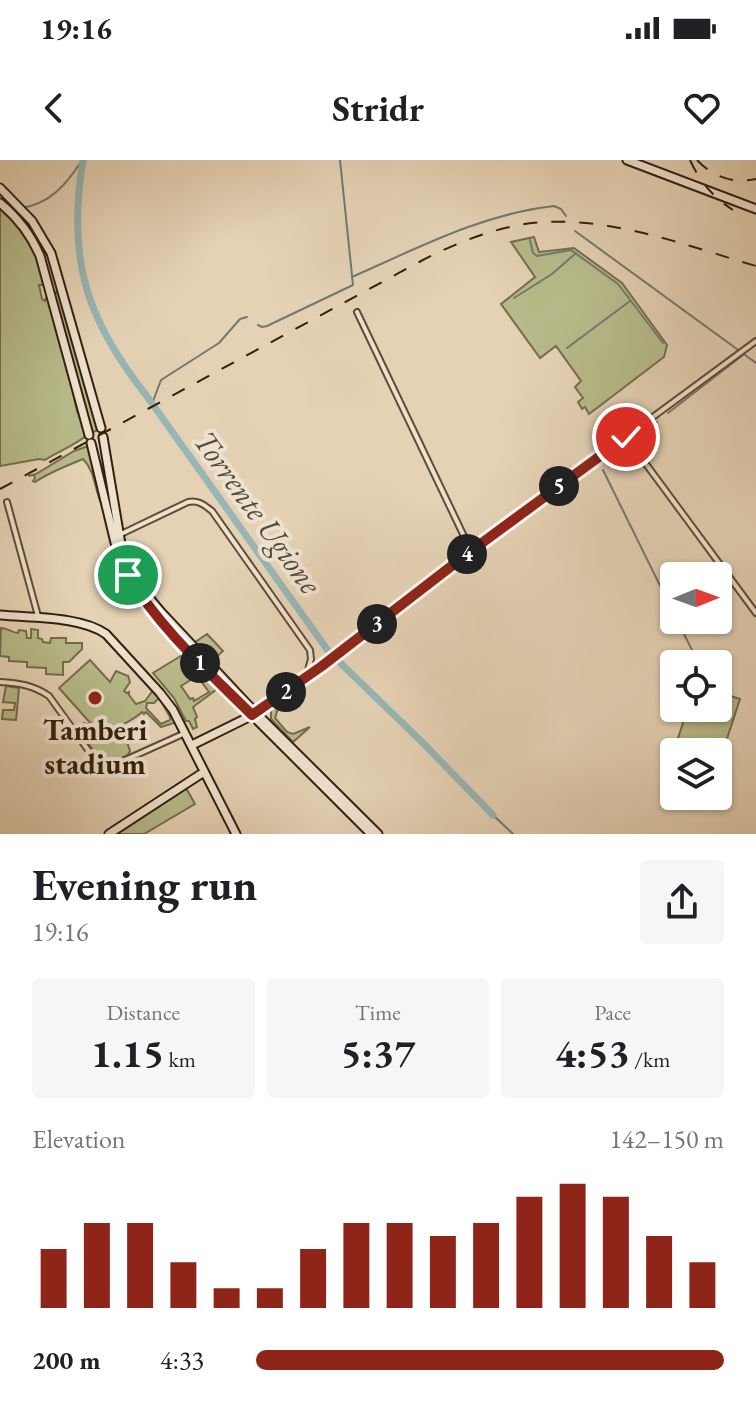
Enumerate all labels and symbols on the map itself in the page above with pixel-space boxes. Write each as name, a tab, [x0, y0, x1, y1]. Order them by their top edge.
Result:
pin	[592, 403, 660, 471]
water label: Torrente Ugione	[184, 422, 332, 603]
pin: 5	[539, 466, 579, 506]
pin: 4	[447, 534, 487, 574]
pin	[94, 541, 162, 609]
north arrow	[660, 562, 732, 634]
pin: 3	[357, 604, 397, 644]
pin: 1	[180, 643, 220, 683]
pin: 2	[266, 672, 306, 712]
marker: Tamberi stadium	[86, 689, 104, 707]
place label: Tamberi stadium	[43, 710, 148, 783]

